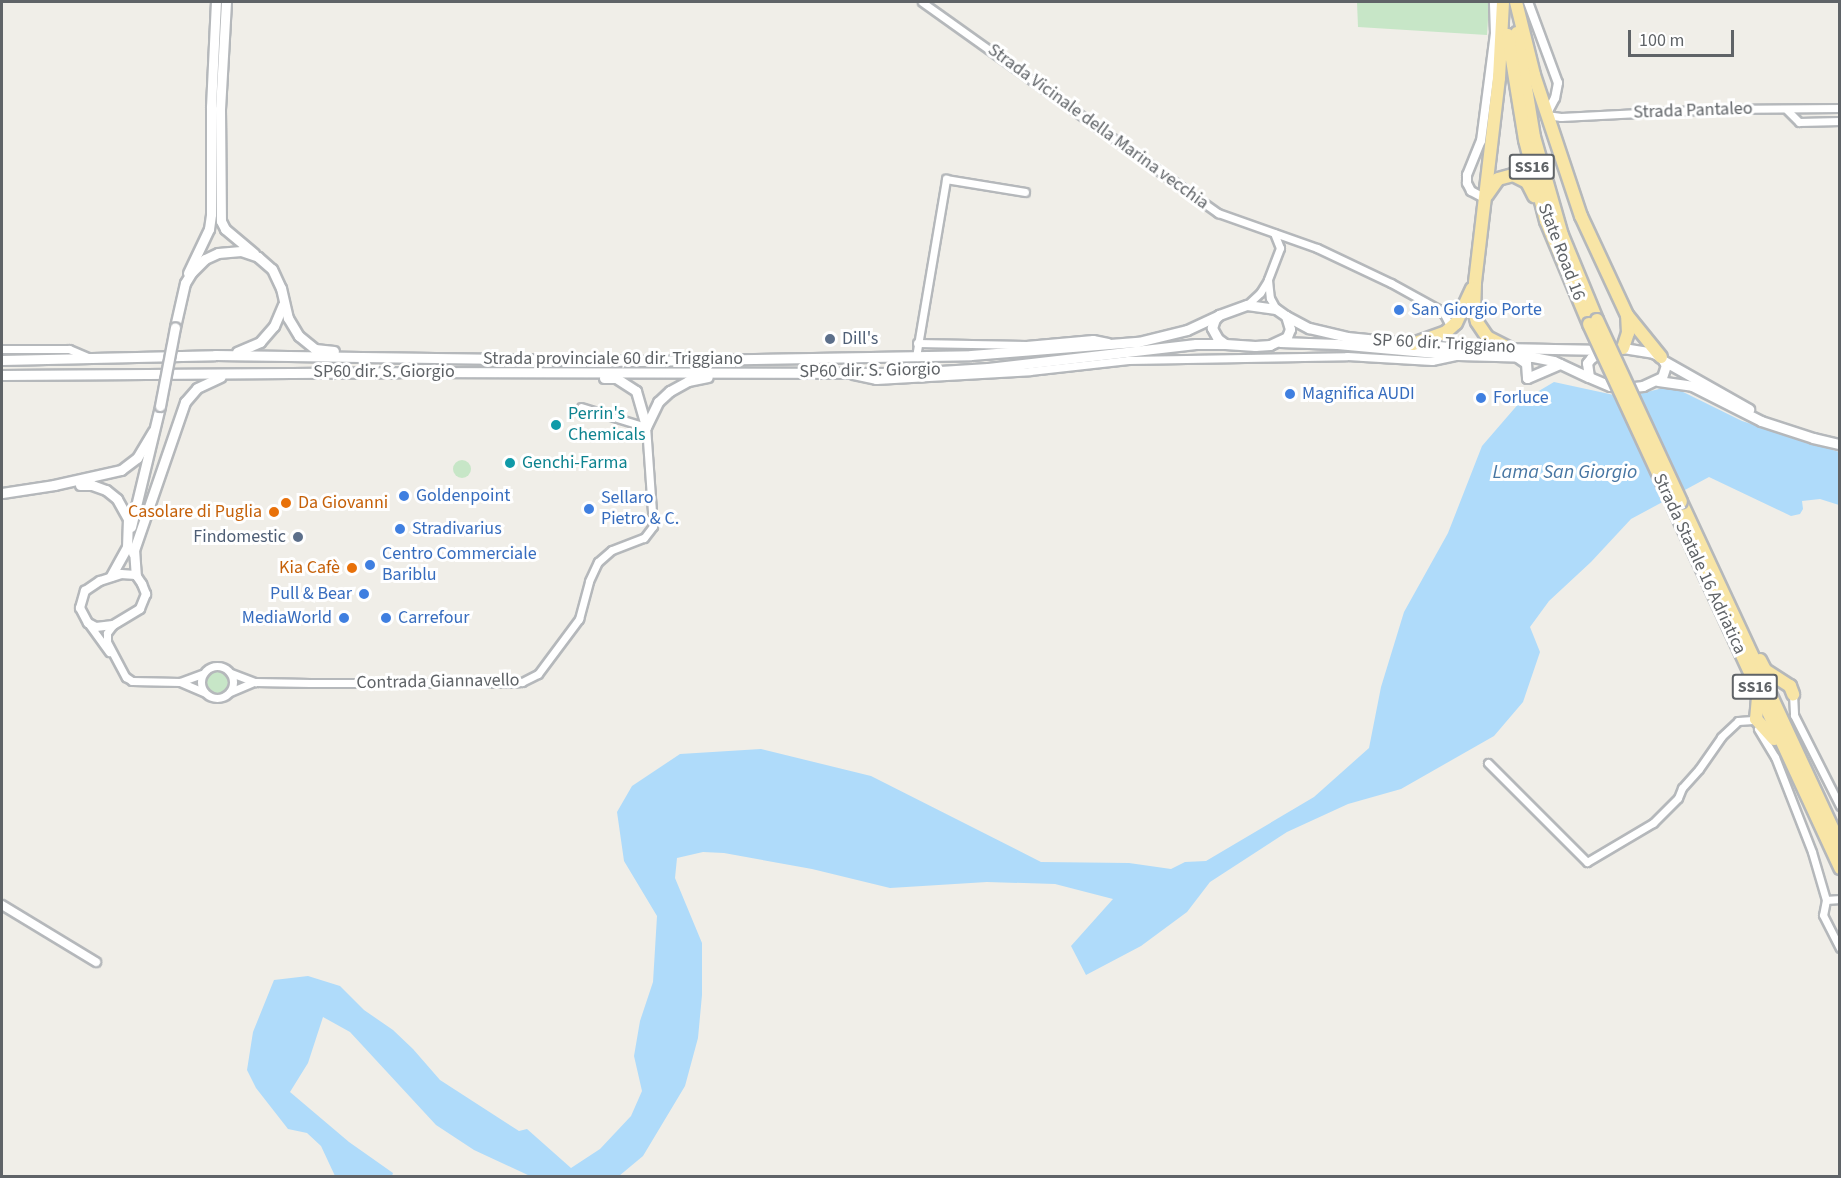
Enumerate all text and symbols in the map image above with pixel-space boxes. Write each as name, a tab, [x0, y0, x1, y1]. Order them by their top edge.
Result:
scale bar	[1631, 18, 1738, 56]
text: 100 m	[1639, 28, 1684, 53]
street label: Strada Vicinale della Marina vecchia	[983, 40, 1213, 214]
street label: Strada Pantaleo	[1633, 98, 1753, 124]
road number: SS16	[1508, 154, 1556, 180]
street label: State Road 16	[1533, 200, 1589, 304]
place label: San Giorgio Porte	[1411, 299, 1542, 321]
marker: San Giorgio Porte	[1392, 303, 1406, 317]
place label: Dill's	[842, 328, 878, 350]
street label: SP 60 dir. Triggiano	[1372, 329, 1516, 359]
marker: Dill's	[823, 332, 837, 346]
street label: Strada provinciale 60 dir. Triggiano	[483, 348, 743, 370]
street label: SP60 dir. S. Giorgio	[799, 359, 941, 383]
street label: SP60 dir. S. Giorgio	[313, 361, 455, 383]
place label: Magnifica AUDI	[1302, 383, 1415, 405]
marker: Magnifica AUDI	[1283, 387, 1297, 401]
place label: Forluce	[1493, 387, 1549, 409]
marker: Forluce	[1474, 391, 1488, 405]
place label: Perrin's Chemicals	[568, 404, 646, 446]
marker: Perrin's Chemicals	[549, 418, 563, 432]
place label: Genchi-Farma	[522, 452, 628, 474]
marker: Genchi-Farma	[503, 456, 517, 470]
water label: Lama San Giorgio	[1493, 460, 1637, 484]
street label: Strada Statale 16 Adriatica	[1648, 470, 1750, 658]
place label: Goldenpoint	[416, 485, 510, 507]
place label: Sellaro Pietro & C.	[601, 488, 679, 530]
marker: Goldenpoint	[397, 489, 411, 503]
place label: Da Giovanni	[298, 492, 388, 514]
marker: Da Giovanni	[279, 496, 293, 510]
place label: Casolare di Puglia	[128, 501, 262, 523]
marker: Sellaro Pietro & C.	[582, 502, 596, 516]
marker: Casolare di Puglia	[267, 505, 281, 519]
place label: Stradivarius	[412, 518, 502, 540]
marker: Stradivarius	[393, 522, 407, 536]
place label: Findomestic	[193, 526, 286, 548]
marker: Findomestic	[291, 530, 305, 544]
place label: Centro Commerciale Bariblu	[382, 544, 537, 586]
place label: Kia Cafè	[279, 557, 340, 579]
marker: Centro Commerciale Bariblu	[363, 558, 377, 572]
marker: Kia Cafè	[345, 561, 359, 575]
place label: Pull & Bear	[270, 583, 352, 605]
marker: Pull & Bear	[357, 587, 371, 601]
place label: MediaWorld	[242, 607, 332, 629]
place label: Carrefour	[398, 607, 469, 629]
marker: MediaWorld	[337, 611, 351, 625]
marker: Carrefour	[379, 611, 393, 625]
street label: Contrada Giannavello	[356, 670, 520, 694]
road number: SS16	[1731, 674, 1779, 700]

